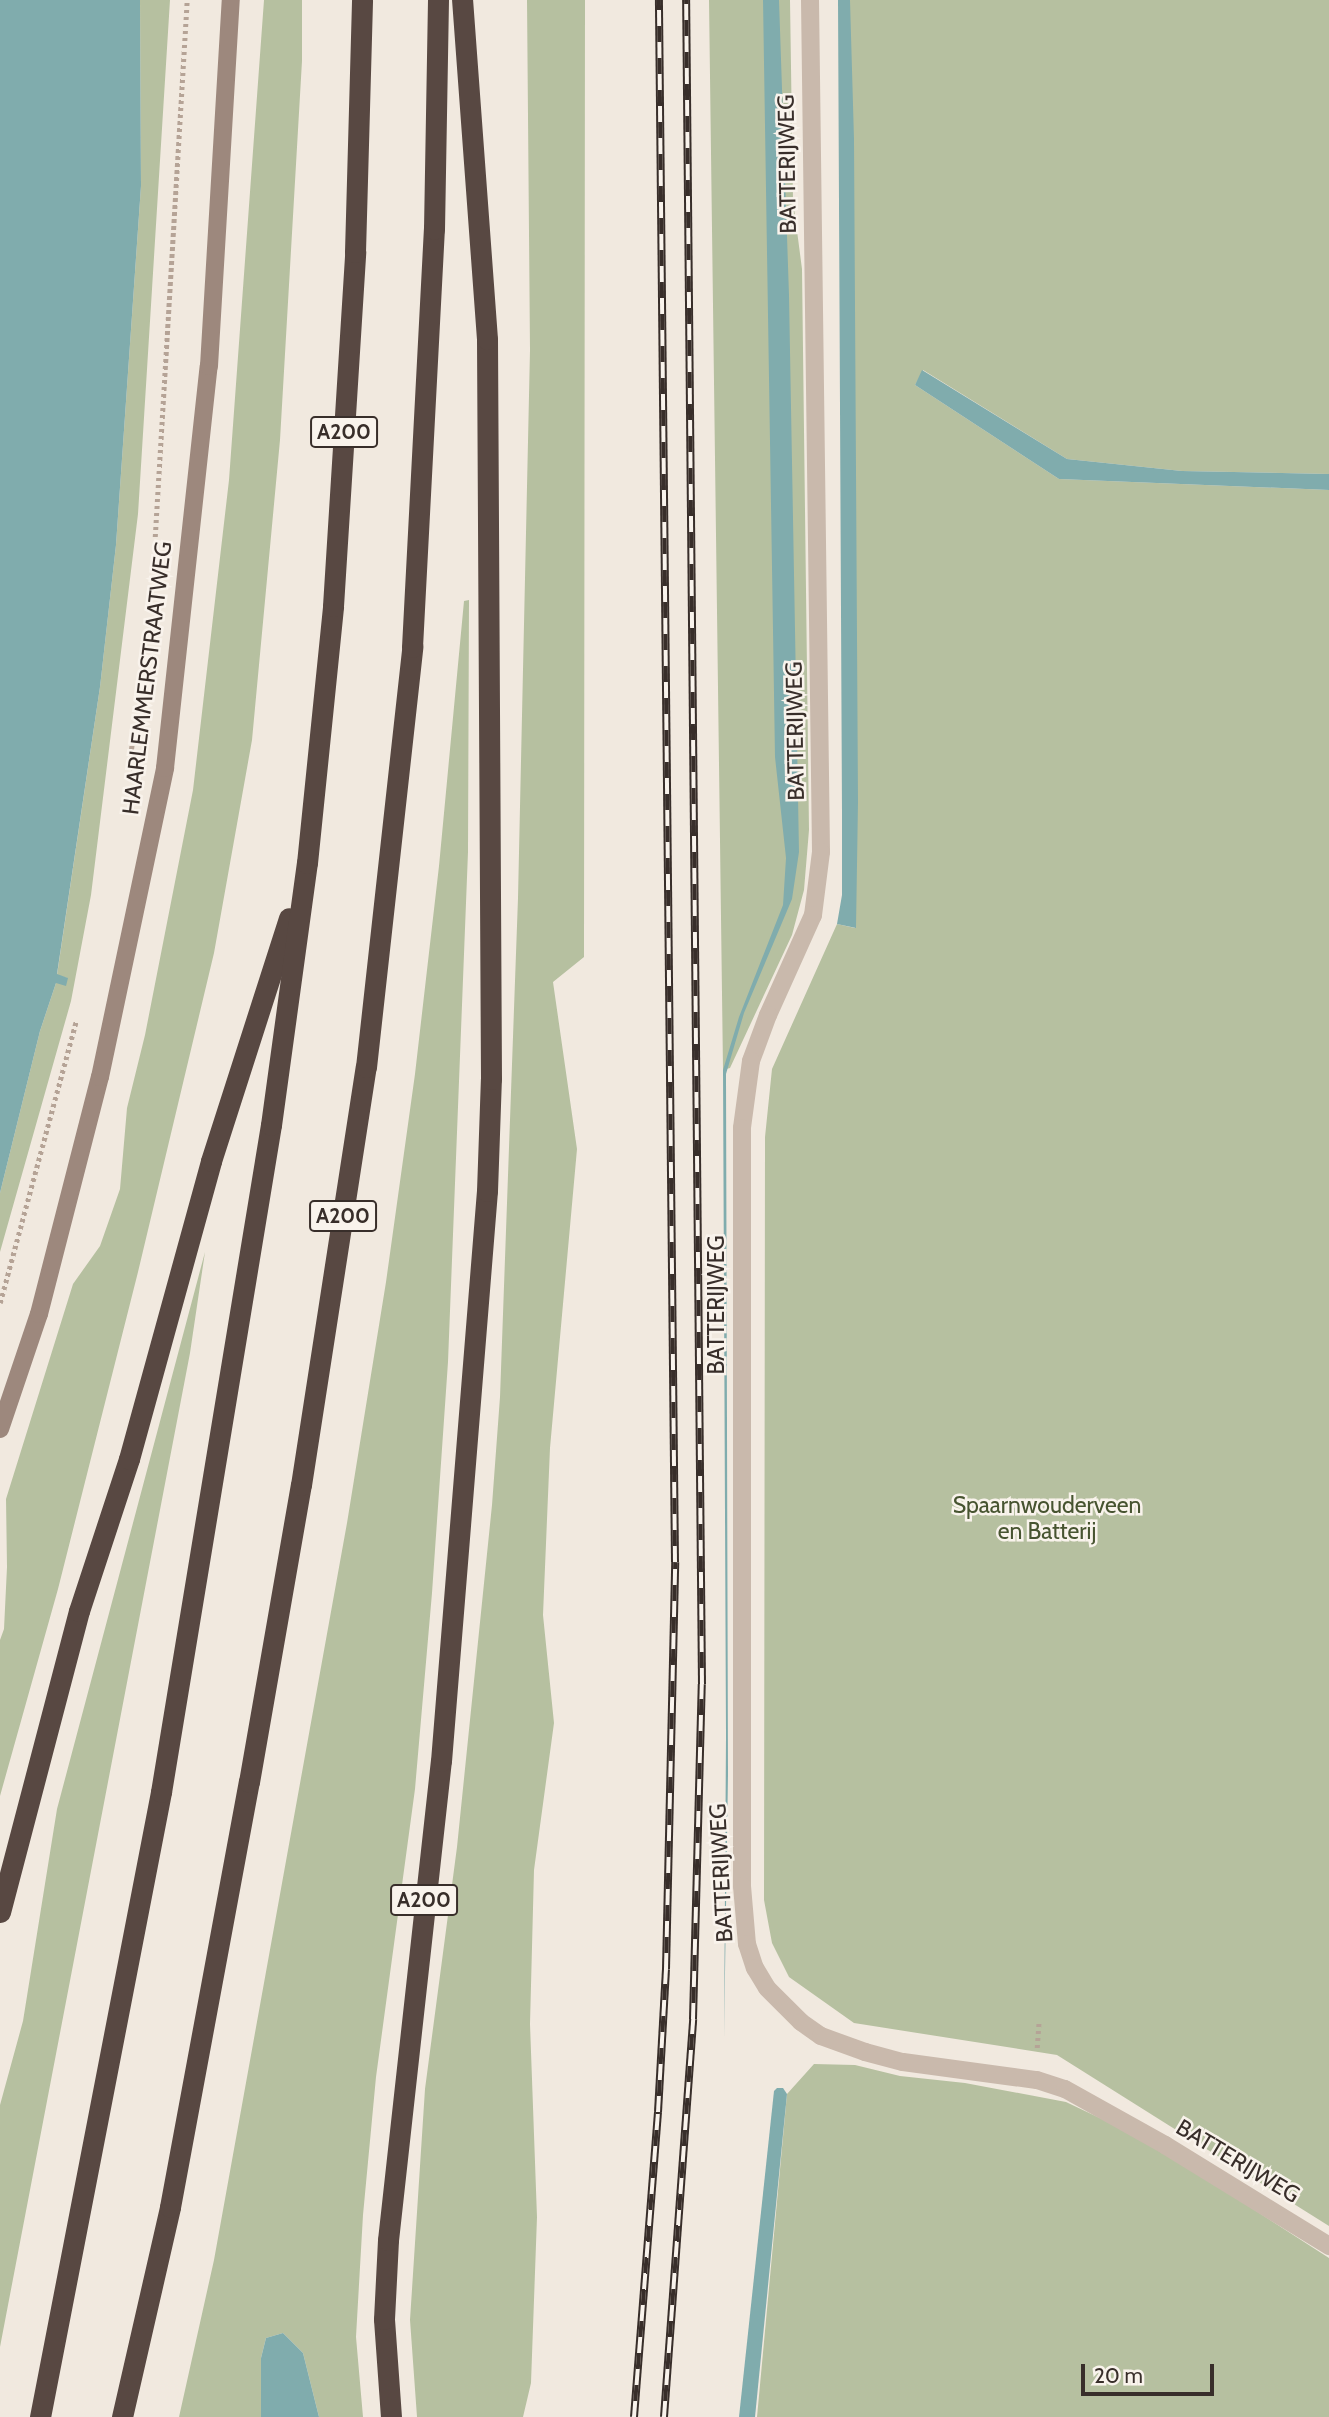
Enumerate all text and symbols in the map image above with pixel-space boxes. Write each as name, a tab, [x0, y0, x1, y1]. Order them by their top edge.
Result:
street label: BATTERIJWEG	[772, 94, 802, 234]
road number: A200	[309, 414, 379, 450]
street label: HAARLEMMERSTRAATWEG	[117, 540, 177, 816]
street label: BATTERIJWEG	[780, 661, 810, 801]
road number: A200	[308, 1198, 378, 1234]
street label: BATTERIJWEG	[702, 1235, 730, 1375]
park label: Spaarnwouderveen en Batterij	[953, 1491, 1141, 1545]
street label: BATTERIJWEG	[704, 1803, 738, 1943]
road number: A200	[389, 1882, 459, 1918]
street label: BATTERIJWEG	[1171, 2113, 1305, 2209]
scale bar	[1084, 2350, 1217, 2394]
text: 20 m	[1094, 2363, 1143, 2388]

